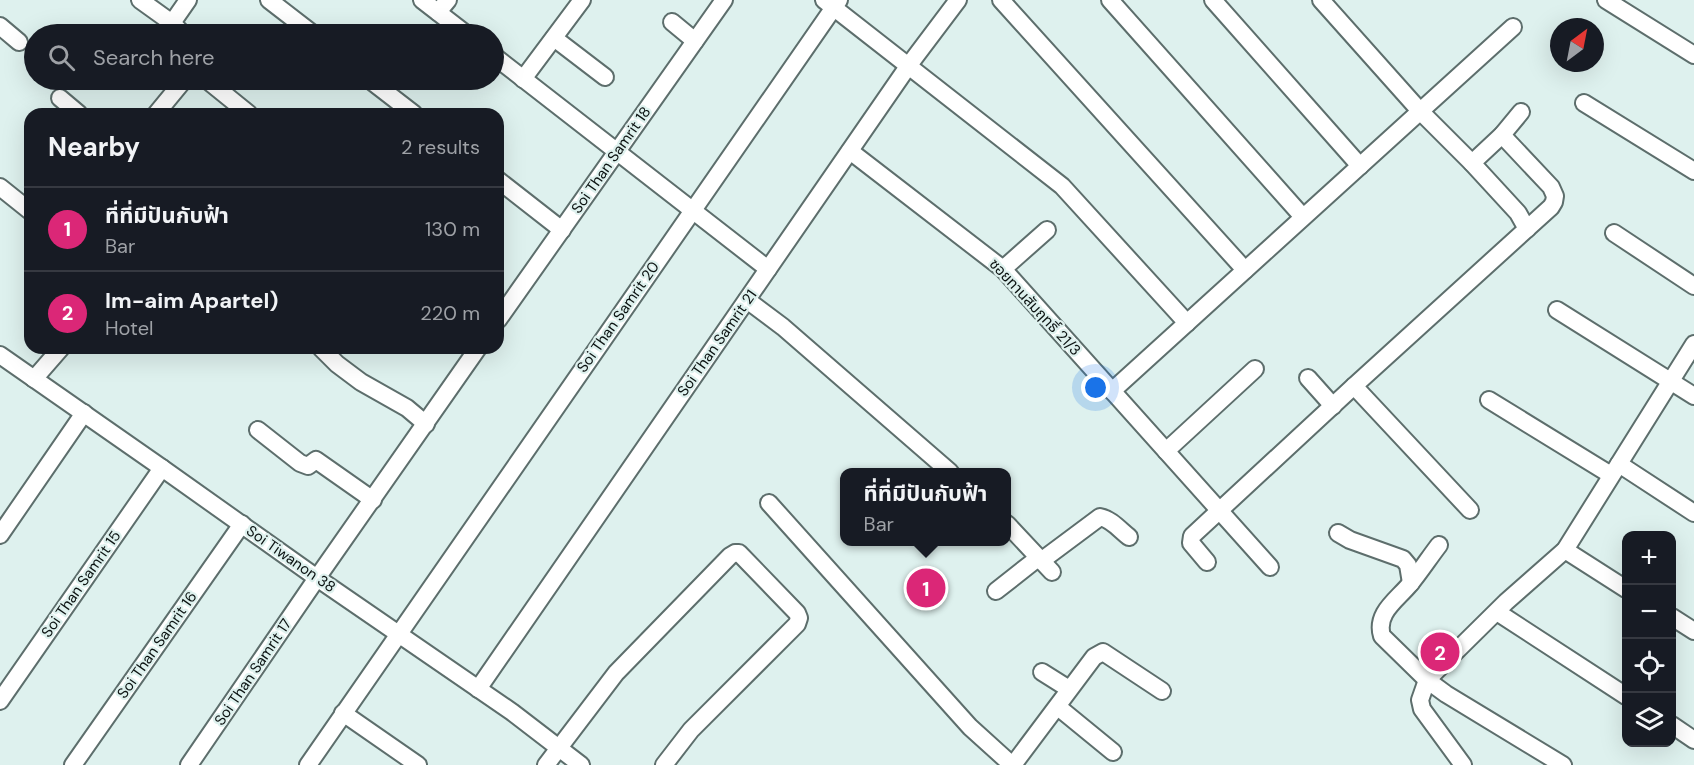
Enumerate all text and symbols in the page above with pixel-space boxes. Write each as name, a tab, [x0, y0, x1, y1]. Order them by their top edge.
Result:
north arrow	[1550, 18, 1604, 72]
search box	[24, 24, 504, 90]
icon: search	[45, 41, 78, 74]
text: Search here	[93, 43, 214, 72]
street label: Soi Than Samrit 18	[567, 103, 655, 217]
text: Nearby	[48, 130, 140, 164]
text: 2 results	[401, 134, 480, 160]
text: ที่ที่มีปันกับฟ้า	[105, 201, 229, 230]
text: 1	[64, 216, 71, 242]
text: 130 m	[425, 216, 480, 242]
text: Bar	[105, 233, 135, 259]
street label: ซอยทานสัมฤทธิ์ 21/3	[985, 254, 1085, 360]
street label: Soi Than Samrit 20	[572, 258, 664, 376]
text: Im-aim Apartel)	[105, 286, 278, 315]
street label: Soi Than Samrit 21	[673, 286, 761, 400]
text: 2	[62, 300, 73, 326]
text: 220 m	[420, 300, 480, 326]
text: Hotel	[105, 315, 153, 341]
your location	[1081, 373, 1110, 402]
popup	[840, 468, 1011, 546]
text: ที่ที่มีปันกับฟ้า	[864, 479, 987, 508]
text: Bar	[864, 511, 894, 537]
street label: Soi Tiwanon 38	[242, 521, 340, 597]
street label: Soi Than Samrit 15	[37, 527, 125, 641]
map controls	[1622, 531, 1676, 747]
button: +	[1622, 531, 1676, 585]
pin: 1	[906, 566, 946, 610]
button: −	[1622, 585, 1676, 639]
street label: Soi Than Samrit 16	[113, 588, 201, 702]
street label: Soi Than Samrit 17	[210, 615, 296, 729]
pin: 2	[1420, 630, 1460, 674]
button: locate	[1622, 639, 1676, 693]
button: layers	[1622, 693, 1676, 747]

